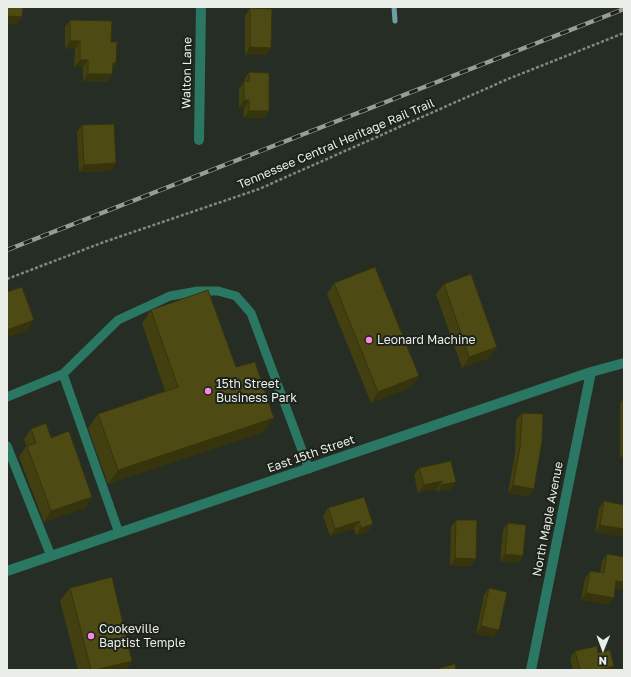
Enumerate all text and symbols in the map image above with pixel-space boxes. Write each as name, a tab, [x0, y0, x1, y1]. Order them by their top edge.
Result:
street label: Walton Lane	[179, 37, 195, 109]
street label: Tennessee Central Heritage Rail Trail	[235, 96, 437, 192]
place label: Leonard Machine	[377, 333, 476, 347]
marker: Leonard Machine	[364, 335, 374, 345]
place label: 15th Street Business Park	[216, 377, 297, 405]
marker: 15th Street Business Park	[203, 386, 213, 396]
street label: East 15th Street	[265, 432, 357, 476]
street label: North Maple Avenue	[530, 460, 566, 578]
place label: Cookeville Baptist Temple	[99, 622, 185, 650]
north arrow	[583, 629, 623, 669]
marker: Cookeville Baptist Temple	[86, 631, 96, 641]
text: N	[598, 655, 607, 668]

